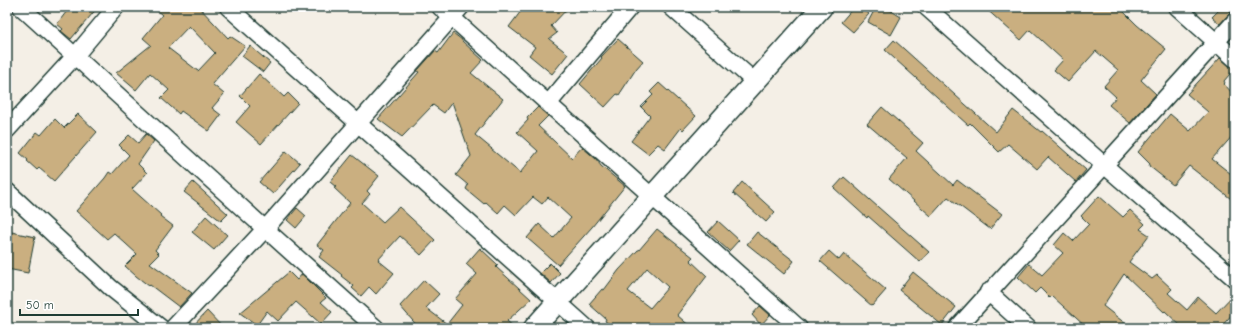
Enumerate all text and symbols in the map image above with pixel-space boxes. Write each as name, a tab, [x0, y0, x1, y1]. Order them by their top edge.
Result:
scale bar	[20, 291, 138, 317]
text: 50 m	[26, 298, 54, 312]

